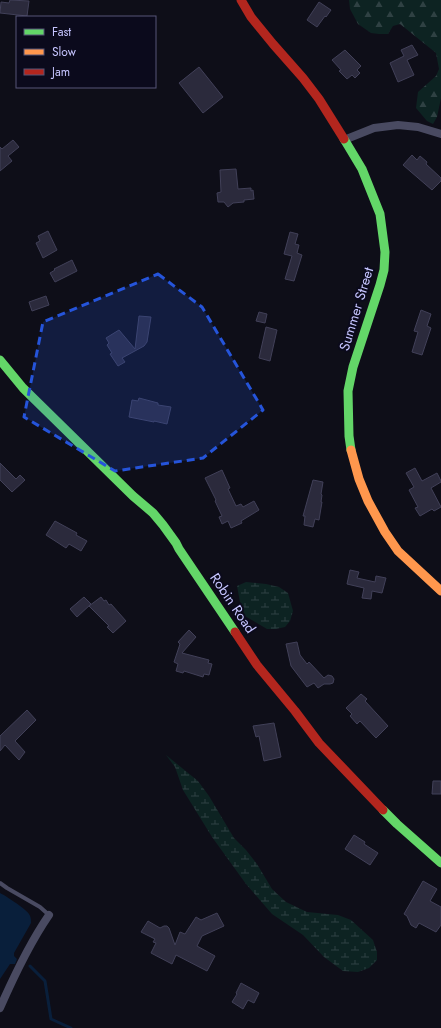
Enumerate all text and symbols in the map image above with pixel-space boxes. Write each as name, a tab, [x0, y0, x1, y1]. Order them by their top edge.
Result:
legend	[16, 16, 156, 88]
text: Fast	[52, 23, 71, 41]
text: Slow	[52, 43, 77, 61]
text: Jam	[50, 63, 70, 81]
street label: Summer Street	[334, 264, 378, 353]
street label: Robin Road	[205, 569, 261, 637]

